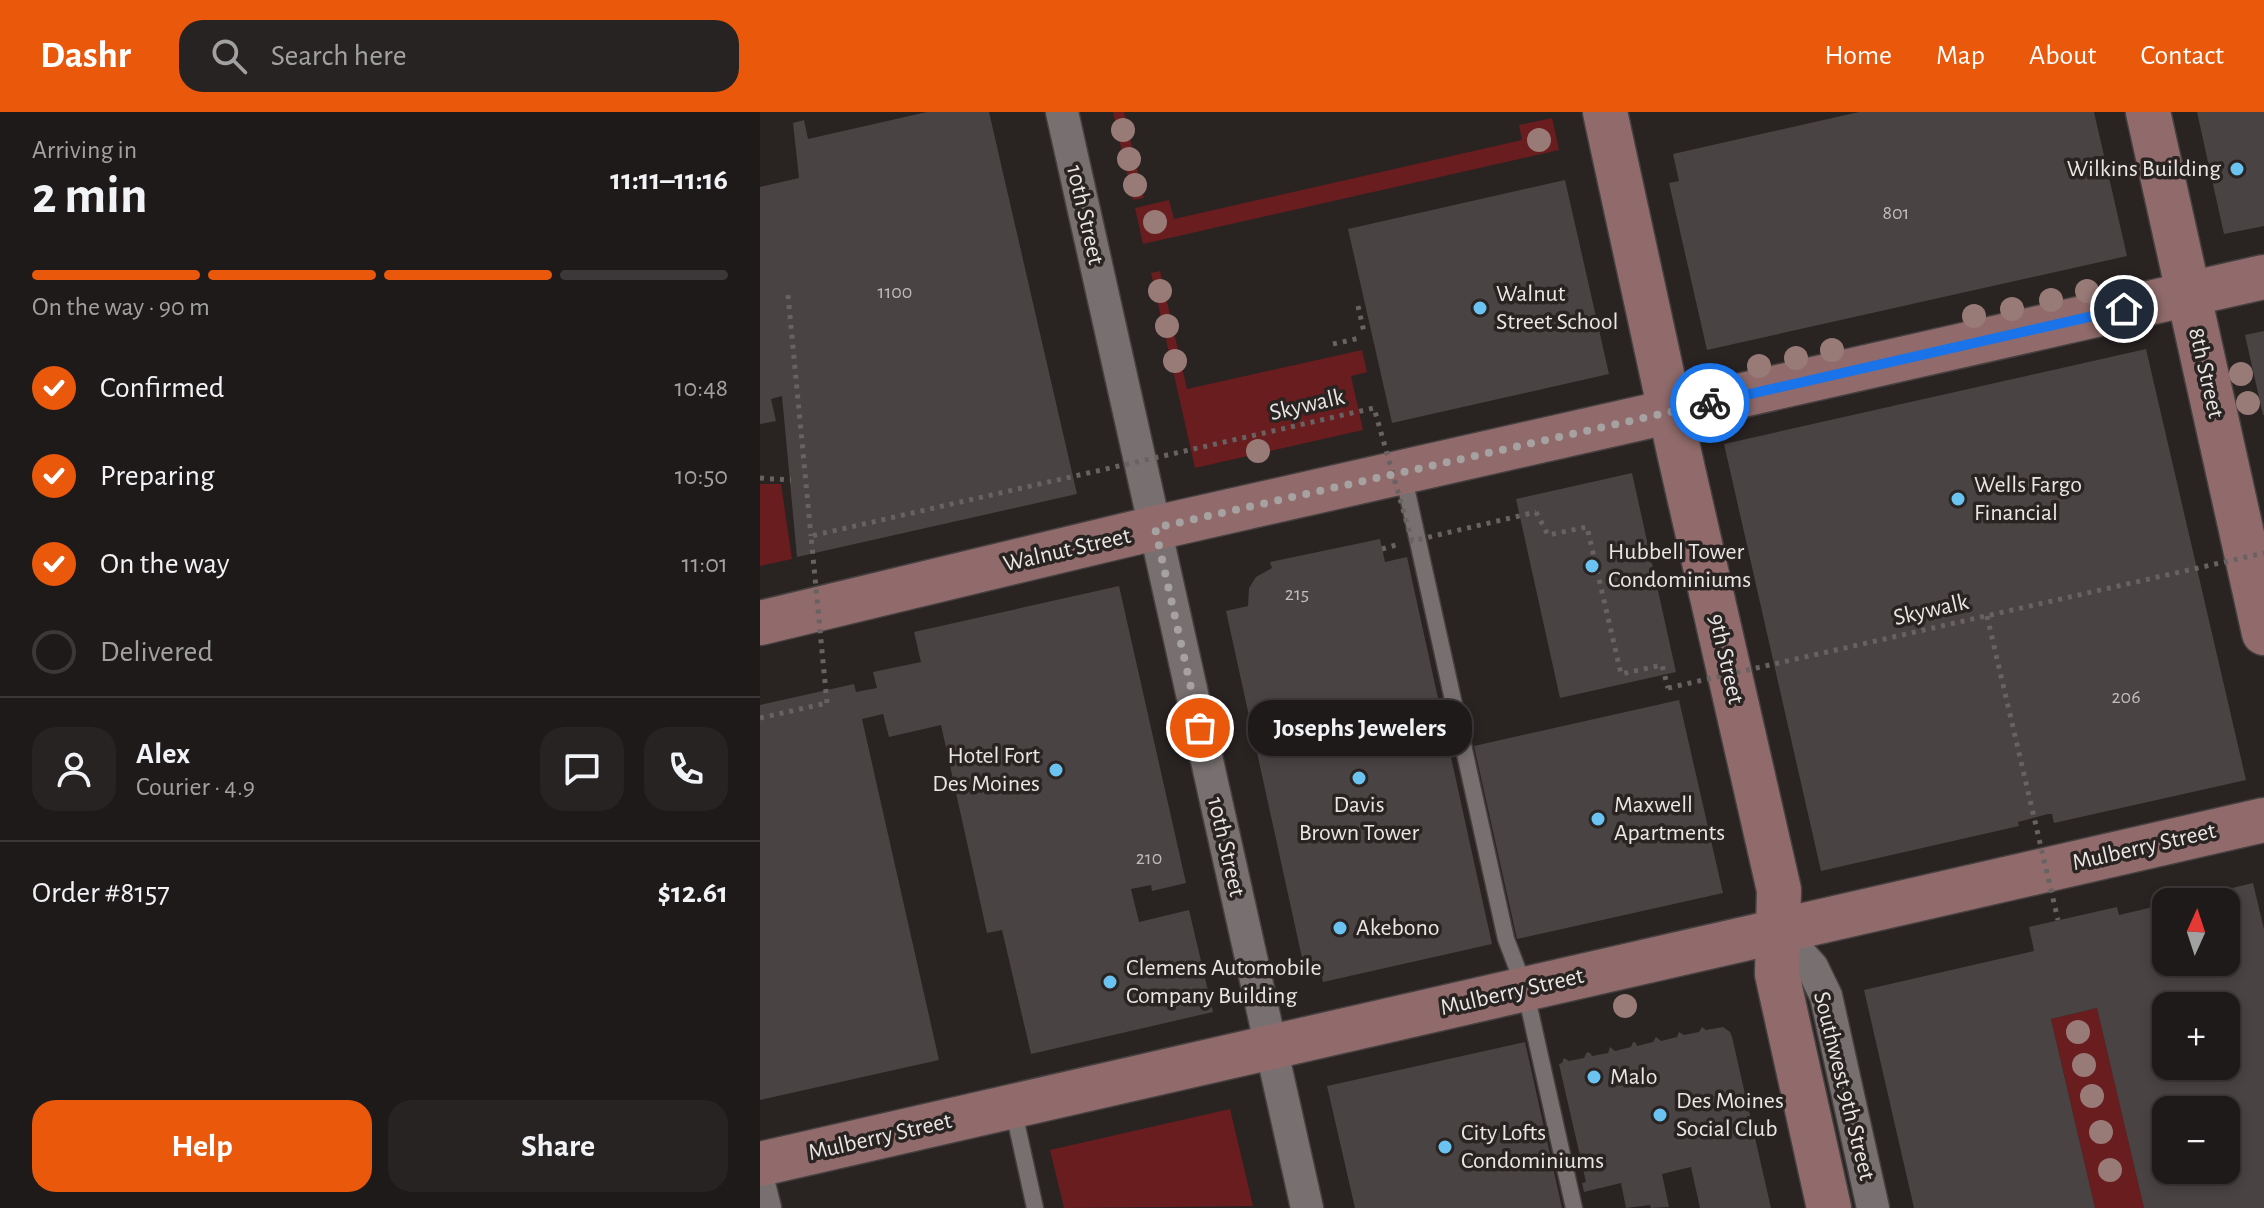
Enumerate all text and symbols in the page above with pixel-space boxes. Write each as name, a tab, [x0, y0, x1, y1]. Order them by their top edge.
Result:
search box	[179, 20, 739, 92]
icon: search	[207, 34, 251, 78]
text: Dashr	[40, 37, 131, 75]
text: Search here	[271, 41, 407, 71]
text: Home	[1825, 42, 1892, 70]
text: Map	[1936, 42, 1985, 70]
text: About	[2029, 42, 2097, 70]
text: Contact	[2141, 42, 2224, 70]
text: Arriving in	[32, 137, 137, 163]
place label: Wilkins Building	[2067, 157, 2221, 181]
marker: Wilkins Building	[2228, 160, 2246, 178]
street label: 10th Street	[1062, 163, 1108, 267]
text: 11:11–11:16	[610, 165, 728, 195]
text: 2 min	[32, 170, 147, 222]
house number: 801	[1883, 203, 1909, 223]
pin	[2090, 275, 2158, 343]
house number: 1100	[878, 282, 912, 302]
place label: Walnut Street School	[1496, 282, 1619, 334]
icon: home	[2102, 287, 2146, 331]
text: On the way · 90 m	[32, 294, 210, 320]
marker: Walnut Street School	[1471, 299, 1489, 317]
street label: 8th Street	[2184, 325, 2228, 421]
courier	[1670, 363, 1750, 443]
icon: check	[32, 366, 76, 410]
text: Confirmed	[100, 373, 224, 403]
text: 10:48	[675, 375, 728, 401]
icon: bike	[1688, 381, 1732, 425]
street label: Skywalk	[1267, 385, 1347, 425]
icon: check	[32, 454, 76, 498]
text: Preparing	[100, 461, 215, 491]
text: 10:50	[675, 463, 728, 489]
place label: Wells Fargo Financial	[1974, 473, 2082, 525]
marker: Wells Fargo Financial	[1949, 490, 1967, 508]
street label: Walnut Street	[1001, 524, 1133, 576]
place label: Hubbell Tower Condominiums	[1608, 540, 1751, 592]
icon: check	[32, 542, 76, 586]
text: On the way	[100, 549, 229, 579]
text: 11:01	[681, 551, 728, 577]
marker: Hubbell Tower Condominiums	[1583, 557, 1601, 575]
house number: 215	[1285, 584, 1309, 604]
street label: Skywalk	[1891, 590, 1971, 630]
street label: 9th Street	[1704, 612, 1748, 707]
text: Delivered	[100, 637, 213, 667]
house number: 206	[2111, 687, 2141, 707]
pin	[1166, 694, 1234, 762]
callout: Josephs Jewelers	[1248, 700, 1472, 756]
icon: bag	[1178, 706, 1222, 750]
text: Josephs Jewelers	[1273, 715, 1447, 741]
button: person	[32, 727, 116, 811]
button: chat	[540, 727, 624, 811]
button: phone	[644, 727, 728, 811]
text: Alex	[136, 739, 190, 769]
place label: Hotel Fort Des Moines	[932, 744, 1040, 796]
marker: Hotel Fort Des Moines	[1047, 761, 1065, 779]
marker: Davis Brown Tower	[1350, 769, 1368, 787]
text: Courier · 4.9	[136, 774, 255, 800]
place label: Davis Brown Tower	[1299, 793, 1420, 845]
place label: Maxwell Apartments	[1614, 793, 1725, 845]
street label: 10th Street	[1203, 795, 1249, 899]
marker: Maxwell Apartments	[1589, 810, 1607, 828]
street label: Mulberry Street	[2070, 819, 2218, 875]
house number: 210	[1136, 848, 1162, 868]
text: Order #8157	[32, 878, 170, 908]
text: $12.61	[657, 878, 728, 908]
north arrow	[2152, 888, 2240, 976]
map controls	[2152, 888, 2240, 1184]
place label: Akebono	[1356, 916, 1440, 940]
marker: Akebono	[1331, 919, 1349, 937]
place label: Clemens Automobile Company Building	[1126, 956, 1322, 1008]
street label: Mulberry Street	[1438, 964, 1586, 1020]
marker: Clemens Automobile Company Building	[1101, 973, 1119, 991]
street label: Southwest 9th Street	[1809, 989, 1879, 1183]
button: +	[2152, 992, 2240, 1080]
place label: Malo	[1610, 1065, 1658, 1089]
marker: Malo	[1585, 1068, 1603, 1086]
place label: Des Moines Social Club	[1676, 1089, 1784, 1141]
button: −	[2152, 1096, 2240, 1184]
button: Help	[32, 1100, 372, 1192]
button: Share	[388, 1100, 728, 1192]
marker: Des Moines Social Club	[1651, 1106, 1669, 1124]
street label: Mulberry Street	[806, 1109, 954, 1165]
place label: City Lofts Condominiums	[1461, 1121, 1604, 1173]
marker: City Lofts Condominiums	[1436, 1138, 1454, 1156]

